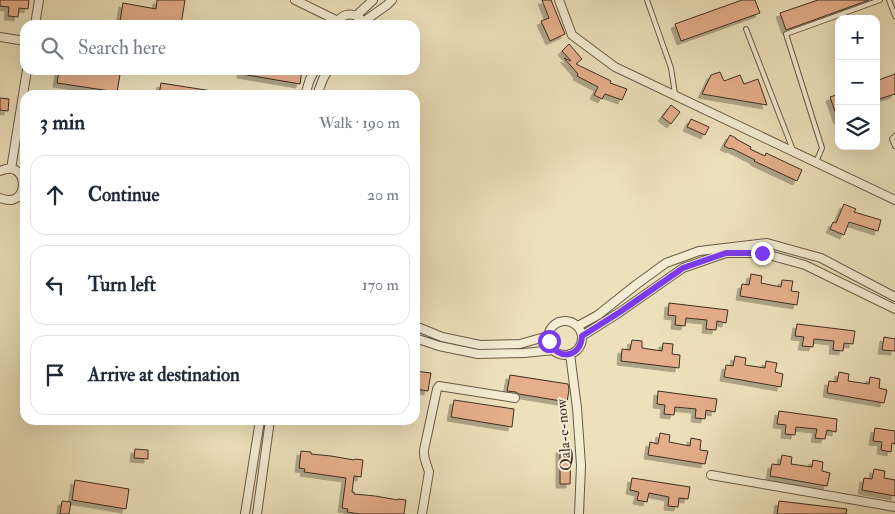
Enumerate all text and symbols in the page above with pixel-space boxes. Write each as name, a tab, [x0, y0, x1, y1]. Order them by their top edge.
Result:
map controls	[835, 15, 880, 150]
button: +	[835, 15, 880, 60]
search box	[20, 20, 420, 75]
icon: search	[38, 34, 66, 62]
text: Search here	[78, 36, 166, 60]
button: −	[835, 60, 880, 105]
button: layers	[835, 105, 880, 150]
text: 3 min	[40, 109, 85, 136]
text: Walk · 190 m	[319, 113, 400, 133]
icon: ahead	[41, 181, 69, 209]
text: Continue	[88, 183, 159, 207]
text: 20 m	[367, 185, 399, 205]
route end	[751, 242, 774, 265]
icon: left	[41, 271, 69, 299]
text: Turn left	[88, 273, 156, 297]
text: 170 m	[362, 275, 399, 295]
route start	[538, 330, 561, 353]
icon: arrive	[41, 361, 69, 389]
text: Arrive at destination	[88, 363, 240, 387]
street label: Qala-e-now	[552, 398, 576, 472]

